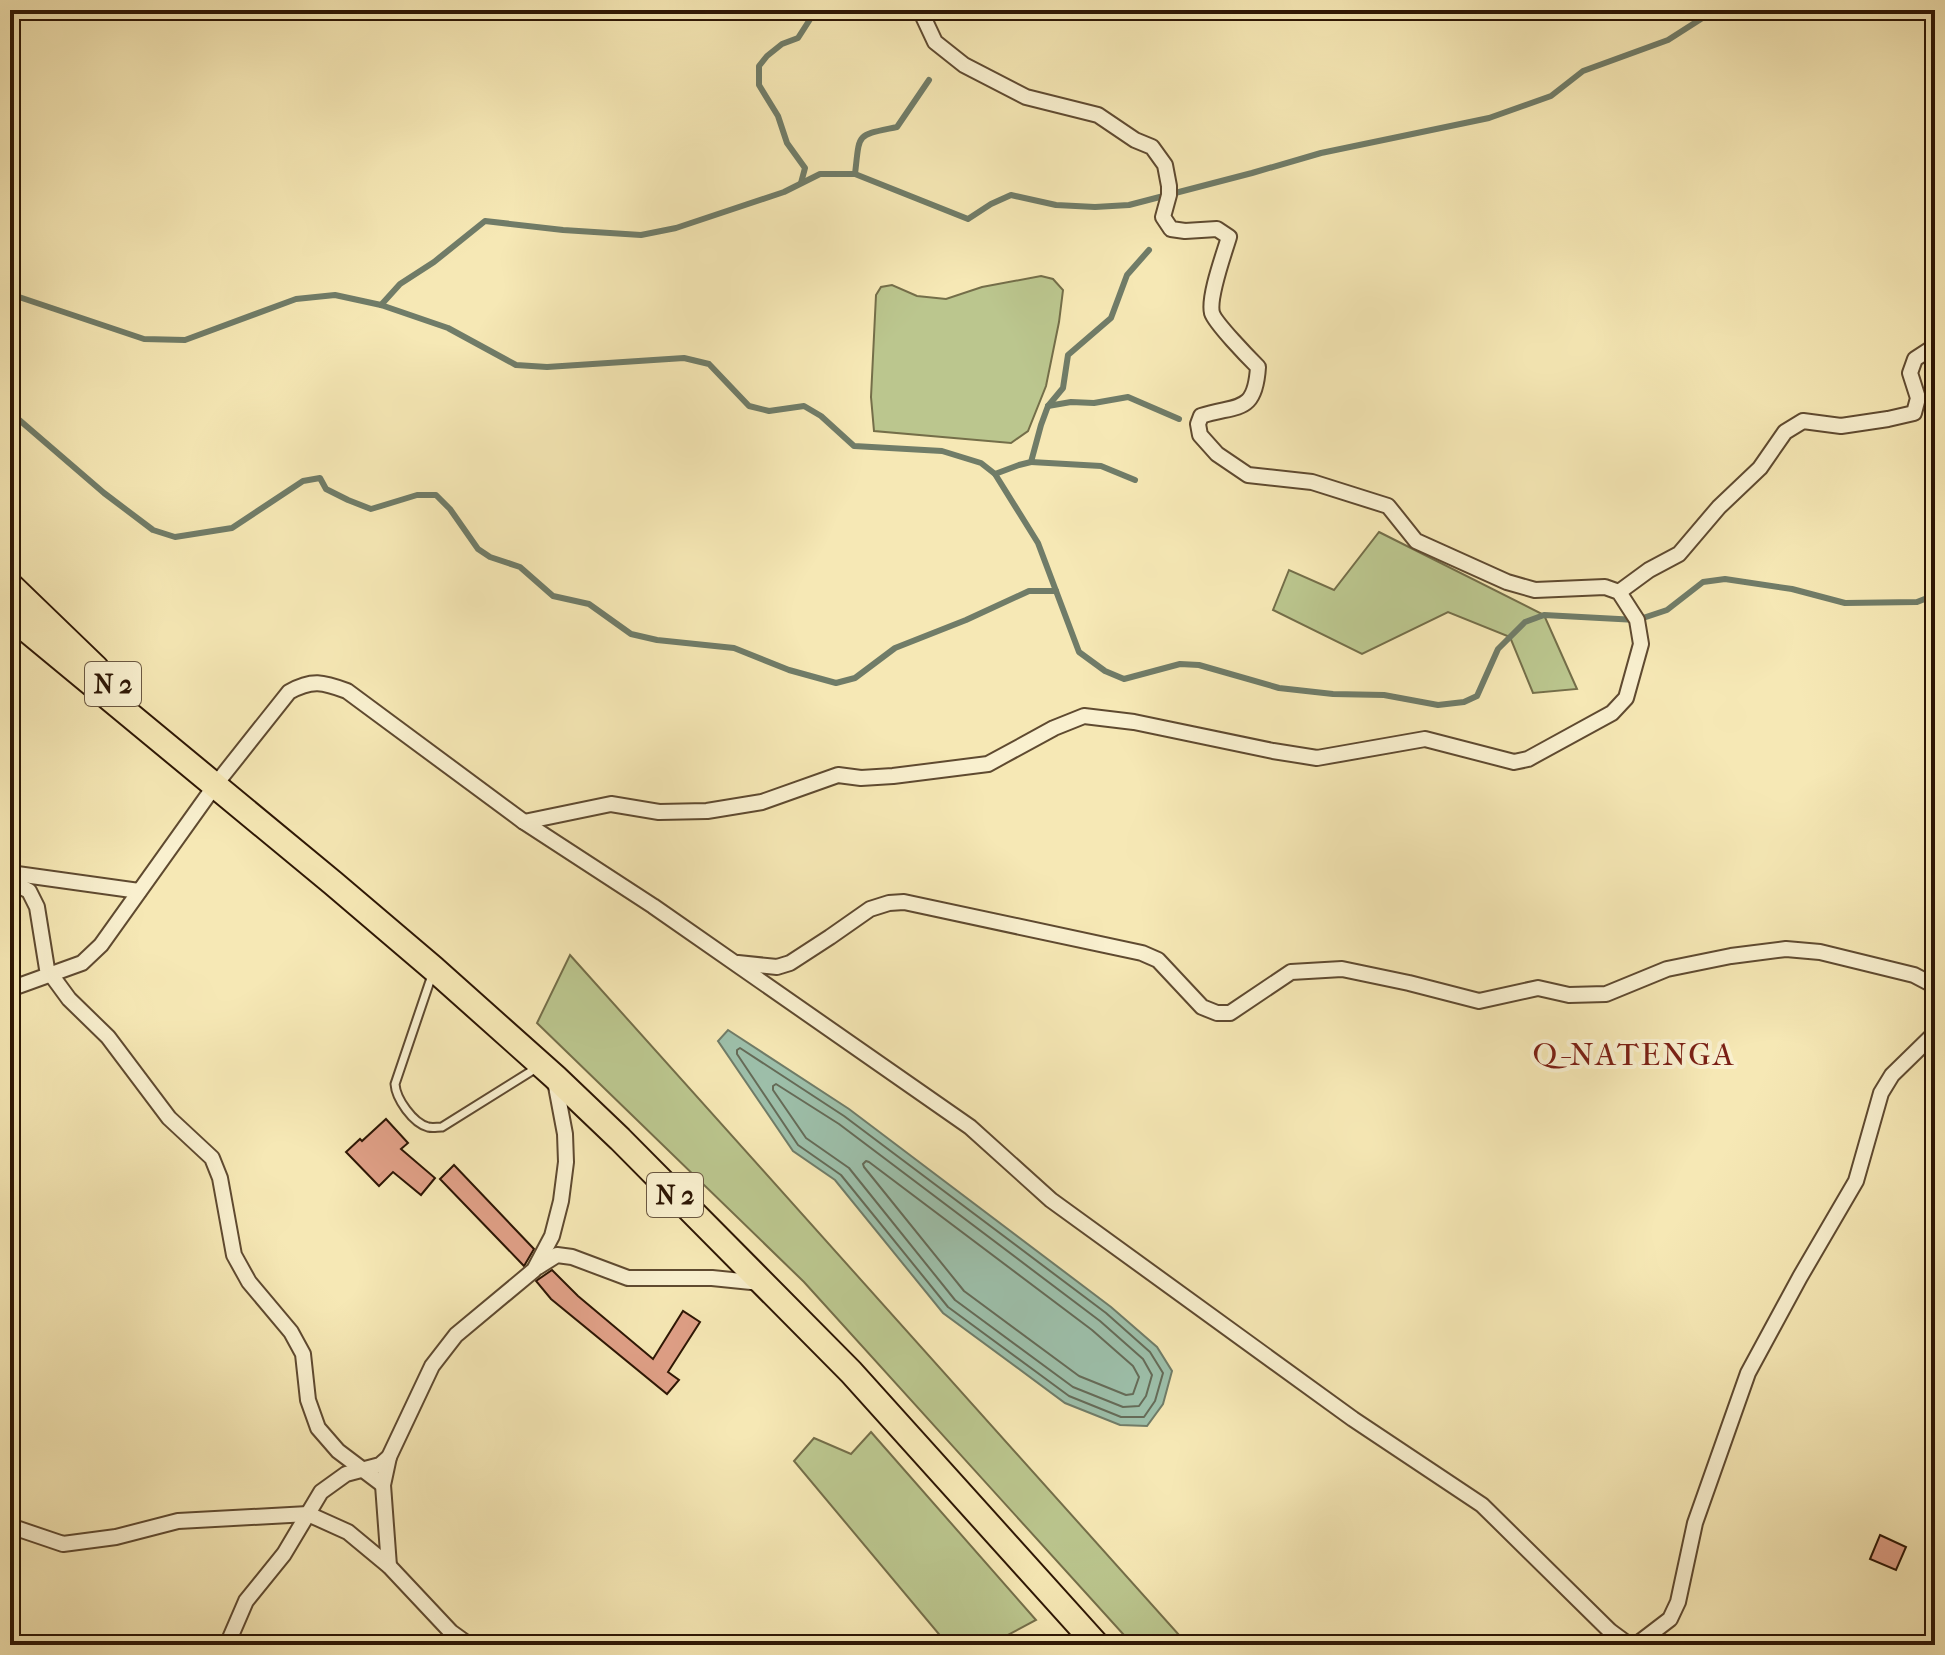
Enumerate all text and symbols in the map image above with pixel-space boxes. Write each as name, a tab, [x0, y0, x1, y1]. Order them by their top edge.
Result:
road number: N 2	[85, 662, 141, 706]
district label: Q-NATENGA	[1532, 1036, 1736, 1073]
road number: N 2	[647, 1173, 703, 1217]

